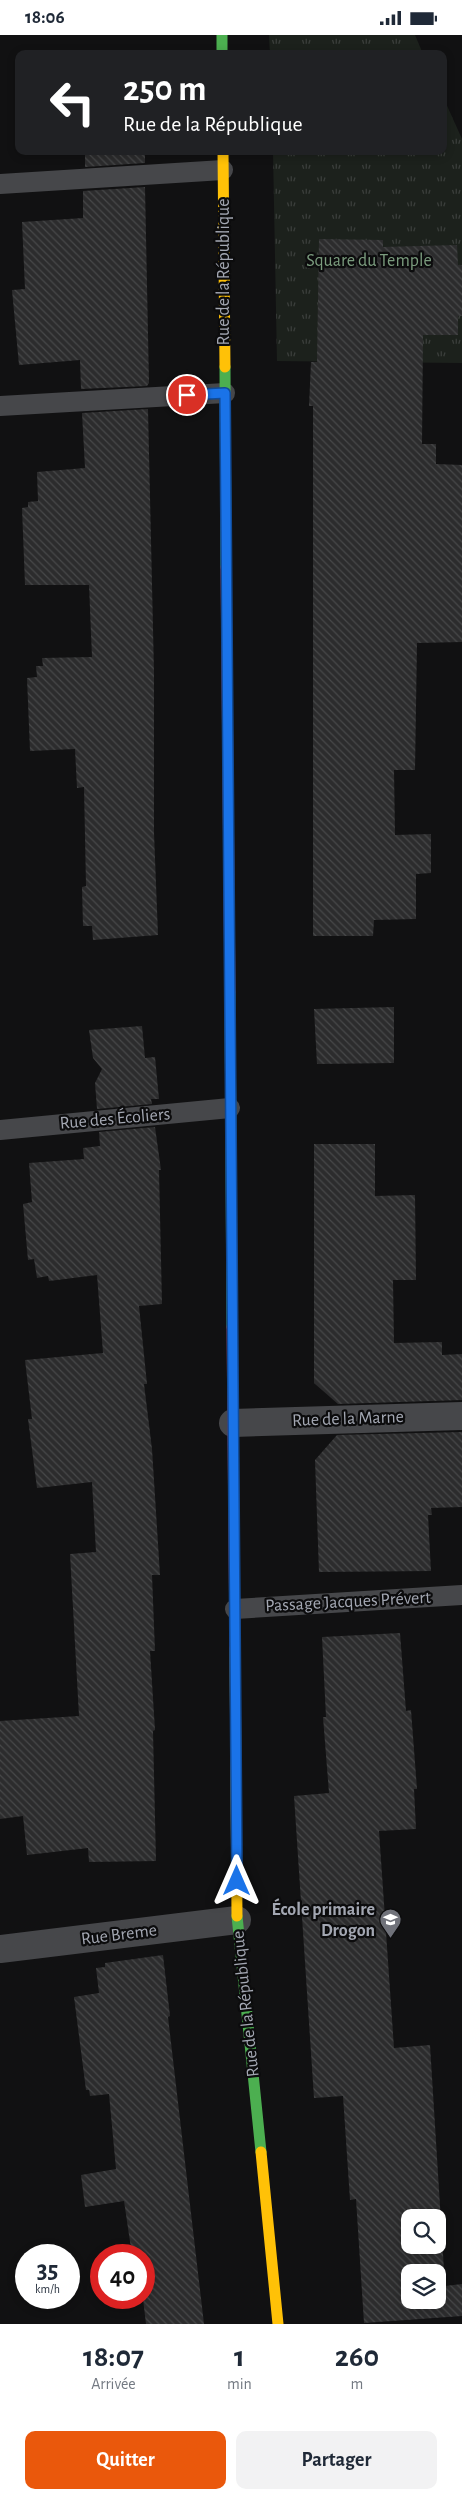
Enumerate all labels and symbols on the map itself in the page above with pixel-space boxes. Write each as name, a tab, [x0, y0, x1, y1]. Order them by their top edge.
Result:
street label: Rue de la République	[215, 198, 233, 346]
park label: Square du Temple	[306, 252, 432, 270]
pin	[166, 374, 208, 416]
street label: Rue des Écoliers	[59, 1102, 171, 1133]
street label: Rue de la Marne	[292, 1408, 404, 1430]
street label: Passage Jacques Prévert	[265, 1589, 432, 1615]
position arrow	[210, 1854, 262, 1906]
place label: École primaire Drogon	[272, 1898, 375, 1940]
school or university icon: École primaire Drogon	[379, 1908, 403, 1939]
street label: Rue Breme	[80, 1921, 158, 1949]
street label: Rue de la République	[229, 1930, 263, 2078]
speed limit sign: 40	[90, 2244, 155, 2309]

